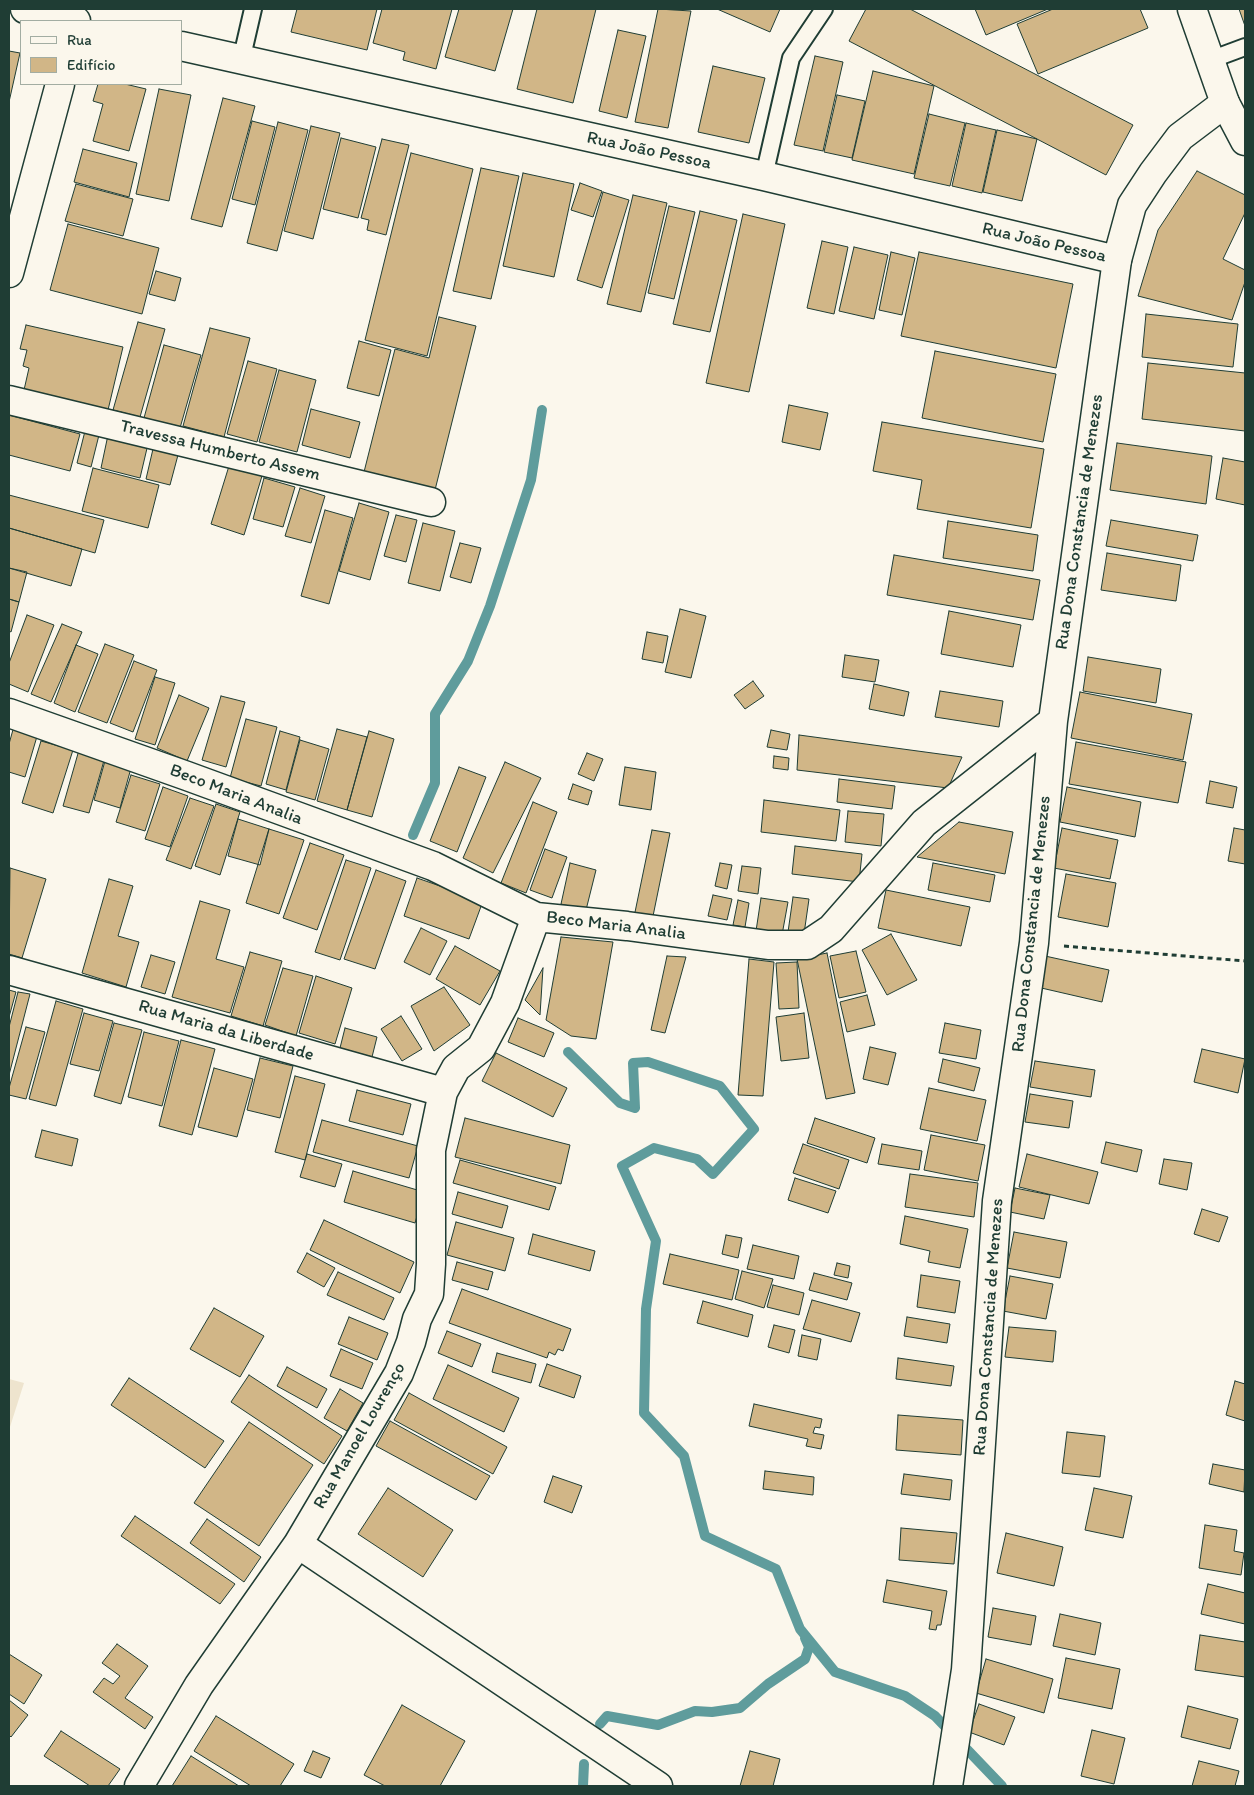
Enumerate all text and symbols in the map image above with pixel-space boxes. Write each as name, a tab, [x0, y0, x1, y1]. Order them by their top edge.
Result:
legend	[20, 20, 182, 85]
text: Rua	[67, 31, 92, 49]
text: Edifício	[67, 56, 115, 74]
street label: Rua João Pessoa	[585, 127, 713, 175]
street label: Rua João Pessoa	[980, 218, 1108, 268]
street label: Rua Dona Constancia de Menezes	[1051, 393, 1109, 651]
street label: Travessa Humberto Assem	[118, 416, 322, 486]
street label: Beco Maria Analia	[166, 760, 306, 830]
street label: Rua Dona Constancia de Menezes	[1008, 795, 1056, 1053]
street label: Beco Maria Analia	[545, 907, 687, 945]
street label: Rua Maria da Liberdade	[136, 996, 316, 1066]
street label: Rua Dona Constancia de Menezes	[969, 1198, 1009, 1456]
street label: Rua Manoel Lourenço	[309, 1359, 411, 1513]

